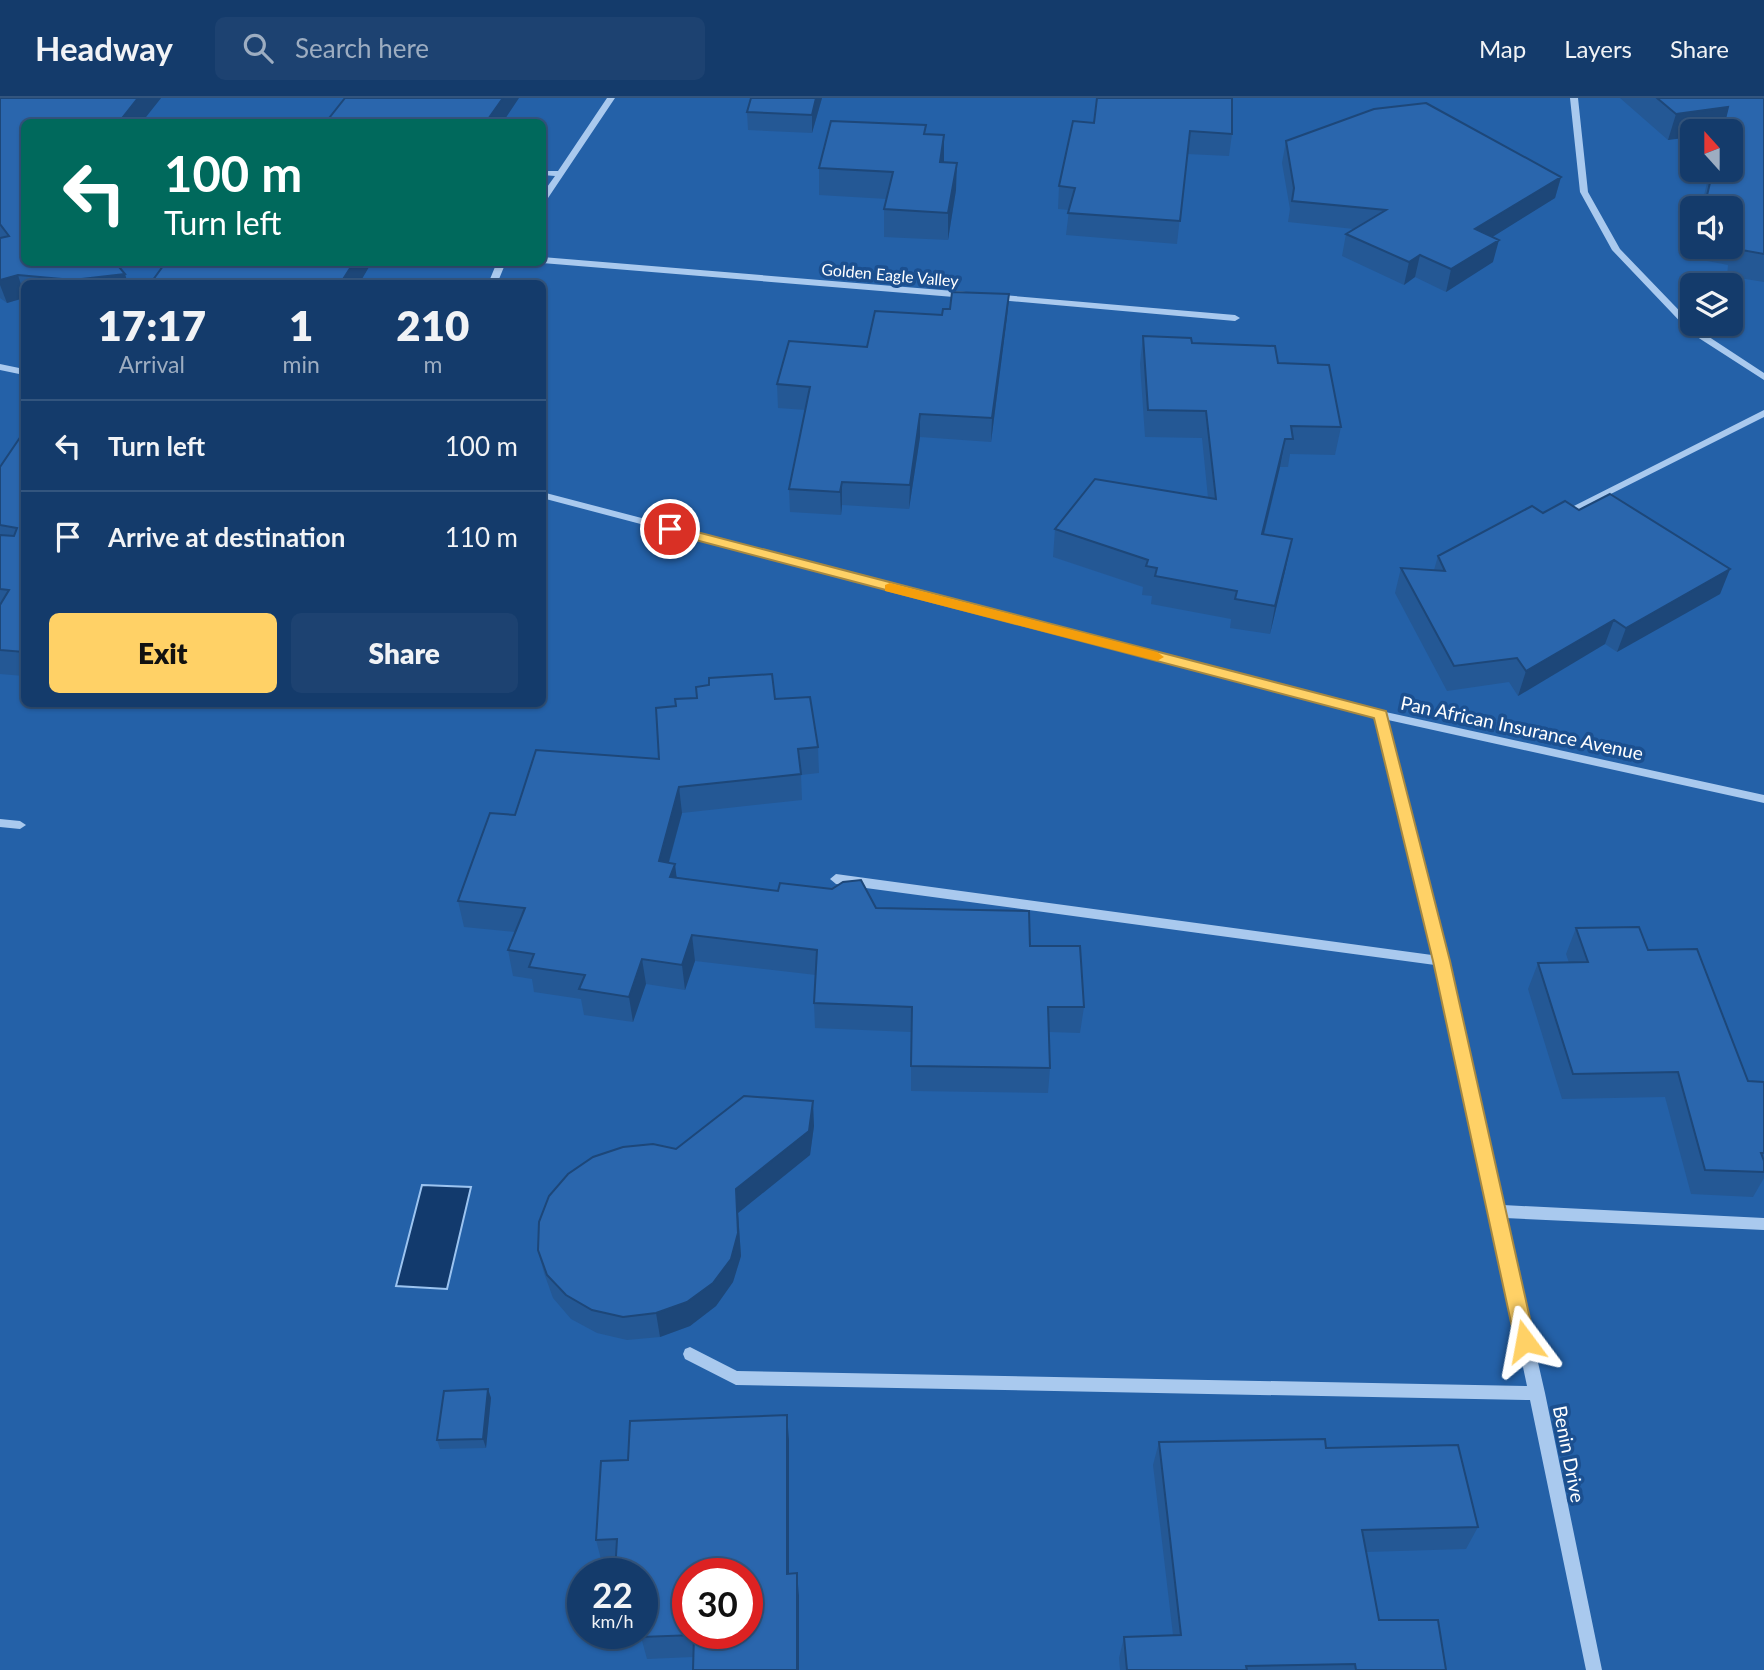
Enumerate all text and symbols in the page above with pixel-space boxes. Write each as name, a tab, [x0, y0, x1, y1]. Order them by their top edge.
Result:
search box	[215, 17, 705, 80]
text: Headway	[35, 28, 173, 68]
icon: search	[239, 29, 277, 67]
text: Search here	[295, 32, 429, 64]
text: Map	[1479, 34, 1526, 63]
text: Layers	[1564, 34, 1632, 63]
text: Share	[1670, 34, 1729, 63]
north arrow	[1680, 119, 1743, 182]
map controls	[1680, 119, 1743, 336]
text: 100 m	[164, 144, 302, 202]
icon: left	[49, 147, 140, 238]
button: sound	[1680, 196, 1743, 259]
text: Turn left	[164, 203, 281, 242]
street label: Golden Eagle Valley	[821, 259, 960, 290]
button: layers	[1680, 273, 1743, 336]
text: 17:17	[98, 300, 206, 350]
text: 1	[289, 300, 313, 350]
text: 210	[396, 300, 469, 350]
text: Arrival	[119, 350, 185, 378]
text: min	[283, 350, 320, 378]
text: m	[423, 350, 442, 378]
icon: left	[49, 427, 87, 465]
text: Turn left	[108, 430, 205, 462]
text: 100 m	[445, 430, 518, 462]
pin	[640, 499, 700, 559]
icon: arrive	[651, 510, 689, 548]
icon: arrive	[49, 518, 87, 556]
text: Arrive at destination	[108, 521, 345, 553]
text: 110 m	[445, 521, 518, 553]
button: Exit	[49, 613, 277, 693]
button: Share	[291, 613, 518, 693]
street label: Pan African Insurance Avenue	[1399, 691, 1646, 764]
position arrow	[1488, 1304, 1562, 1378]
street label: Benin Drive	[1549, 1404, 1590, 1504]
speed limit sign: 30	[672, 1558, 763, 1649]
text: 22	[592, 1573, 633, 1615]
text: km/h	[591, 1610, 634, 1632]

